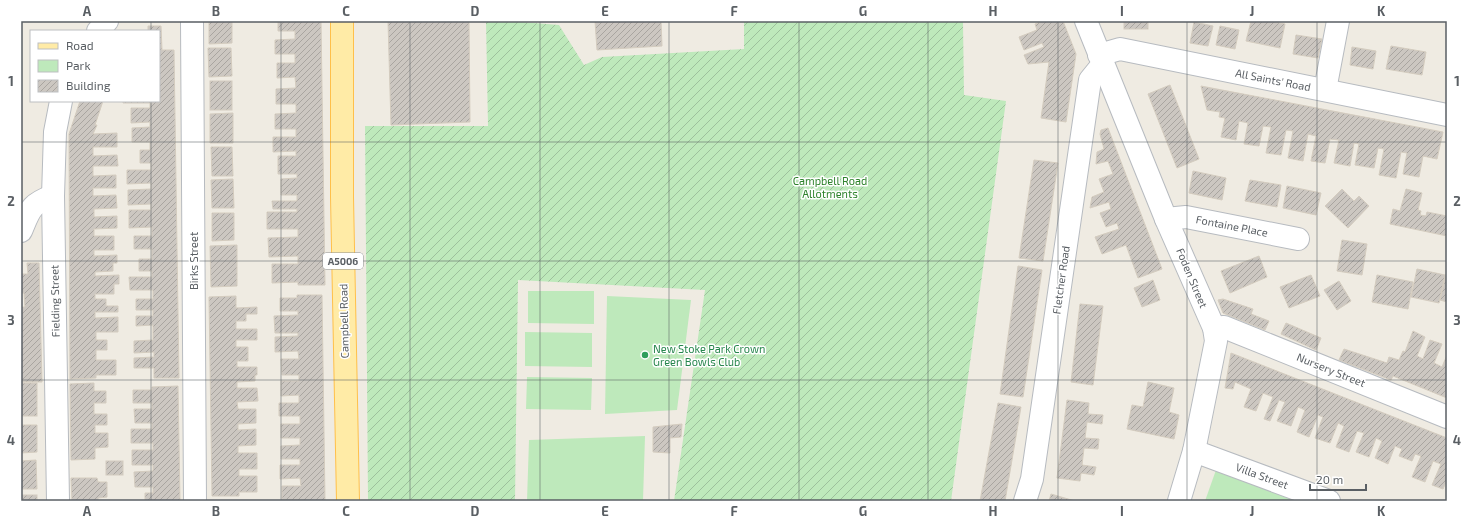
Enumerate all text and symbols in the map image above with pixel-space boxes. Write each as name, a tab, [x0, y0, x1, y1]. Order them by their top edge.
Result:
text: A	[83, 3, 92, 19]
text: B	[212, 3, 220, 19]
text: C	[342, 3, 350, 19]
text: D	[471, 3, 480, 19]
text: E	[601, 3, 609, 19]
text: F	[730, 3, 738, 19]
text: G	[859, 3, 867, 19]
text: H	[989, 3, 998, 19]
text: I	[1120, 3, 1124, 19]
text: J	[1250, 3, 1254, 19]
text: K	[1377, 3, 1386, 19]
legend	[30, 30, 160, 102]
text: Road	[66, 38, 94, 52]
text: Park	[66, 58, 91, 72]
street label: All Saints' Road	[1234, 66, 1312, 93]
text: 1	[8, 73, 14, 89]
text: 1	[1454, 73, 1460, 89]
text: Building	[66, 78, 111, 92]
park label: Campbell Road Allotments	[793, 174, 867, 200]
text: 2	[7, 193, 15, 209]
text: 2	[1453, 193, 1461, 209]
street label: Fontaine Place	[1195, 212, 1269, 239]
street label: Birks Street	[187, 232, 200, 290]
street label: Fletcher Road	[1049, 245, 1072, 315]
street label: Foden Street	[1174, 246, 1211, 310]
road number: A5006	[323, 253, 363, 269]
street label: Fielding Street	[47, 265, 62, 337]
street label: Campbell Road	[336, 284, 351, 358]
text: 3	[7, 312, 15, 328]
text: 3	[1453, 312, 1461, 328]
place label: New Stoke Park Crown Green Bowls Club	[653, 342, 765, 368]
marker: New Stoke Park Crown Green Bowls Club	[640, 350, 650, 360]
street label: Nursery Street	[1295, 350, 1367, 389]
text: 4	[7, 432, 15, 448]
text: 4	[1453, 432, 1461, 448]
street label: Villa Street	[1234, 460, 1290, 491]
scale bar	[1310, 466, 1366, 492]
text: 20 m	[1316, 472, 1343, 486]
text: A	[83, 503, 92, 519]
text: B	[212, 503, 220, 519]
text: C	[342, 503, 350, 519]
text: D	[471, 503, 480, 519]
text: E	[601, 503, 609, 519]
text: F	[730, 503, 738, 519]
text: G	[859, 503, 867, 519]
text: H	[989, 503, 998, 519]
text: I	[1120, 503, 1124, 519]
text: J	[1250, 503, 1254, 519]
text: K	[1377, 503, 1386, 519]

